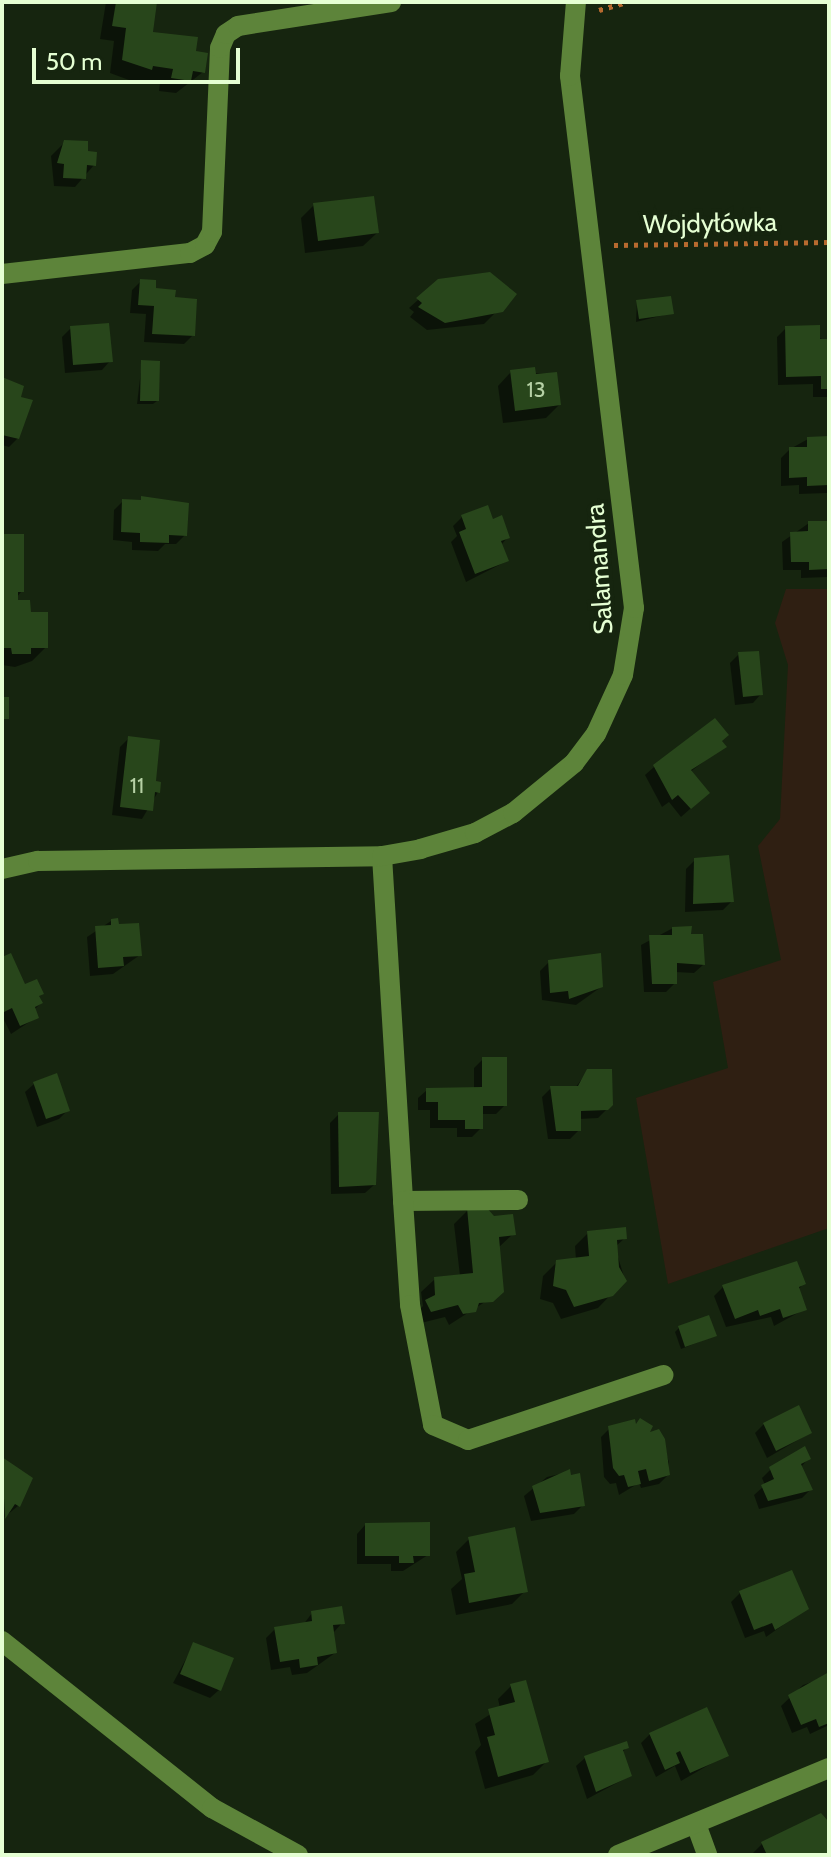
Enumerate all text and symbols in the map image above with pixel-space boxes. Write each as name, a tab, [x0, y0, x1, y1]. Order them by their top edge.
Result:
scale bar	[36, 32, 244, 82]
text: 50 m	[46, 47, 102, 76]
street label: Wojdyłówka	[643, 207, 777, 241]
house number: 13	[526, 377, 546, 403]
street label: Salamandra	[580, 503, 620, 635]
house number: 11	[130, 773, 144, 799]

